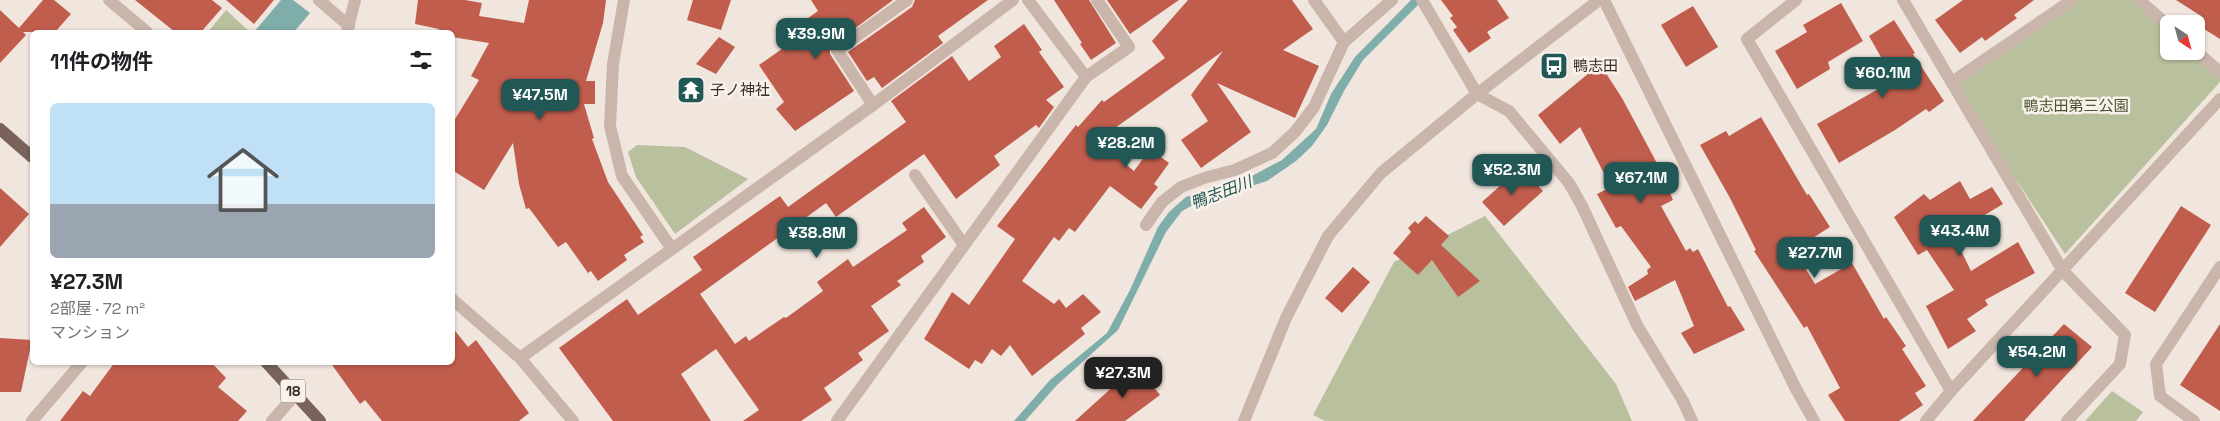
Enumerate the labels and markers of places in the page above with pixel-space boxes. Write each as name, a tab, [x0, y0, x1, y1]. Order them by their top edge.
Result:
pin: ¥39.9M	[775, 18, 857, 60]
bus stop icon: 鴨志田	[1539, 51, 1569, 81]
place label: 鴨志田	[1573, 56, 1618, 75]
pin: ¥60.1M	[1842, 56, 1924, 99]
temple icon: 子ノ神社	[676, 75, 706, 105]
pin: ¥47.5M	[499, 78, 581, 121]
place label: 子ノ神社	[710, 80, 770, 99]
pin: ¥28.2M	[1085, 126, 1167, 169]
pin: ¥52.3M	[1471, 154, 1553, 196]
pin: ¥67.1M	[1600, 162, 1682, 204]
pin: ¥43.4M	[1919, 214, 2001, 257]
pin: ¥38.8M	[776, 216, 858, 259]
pin: ¥27.7M	[1774, 236, 1856, 279]
pin: ¥54.2M	[1996, 336, 2078, 378]
pin: ¥27.3M	[1082, 356, 1164, 399]

